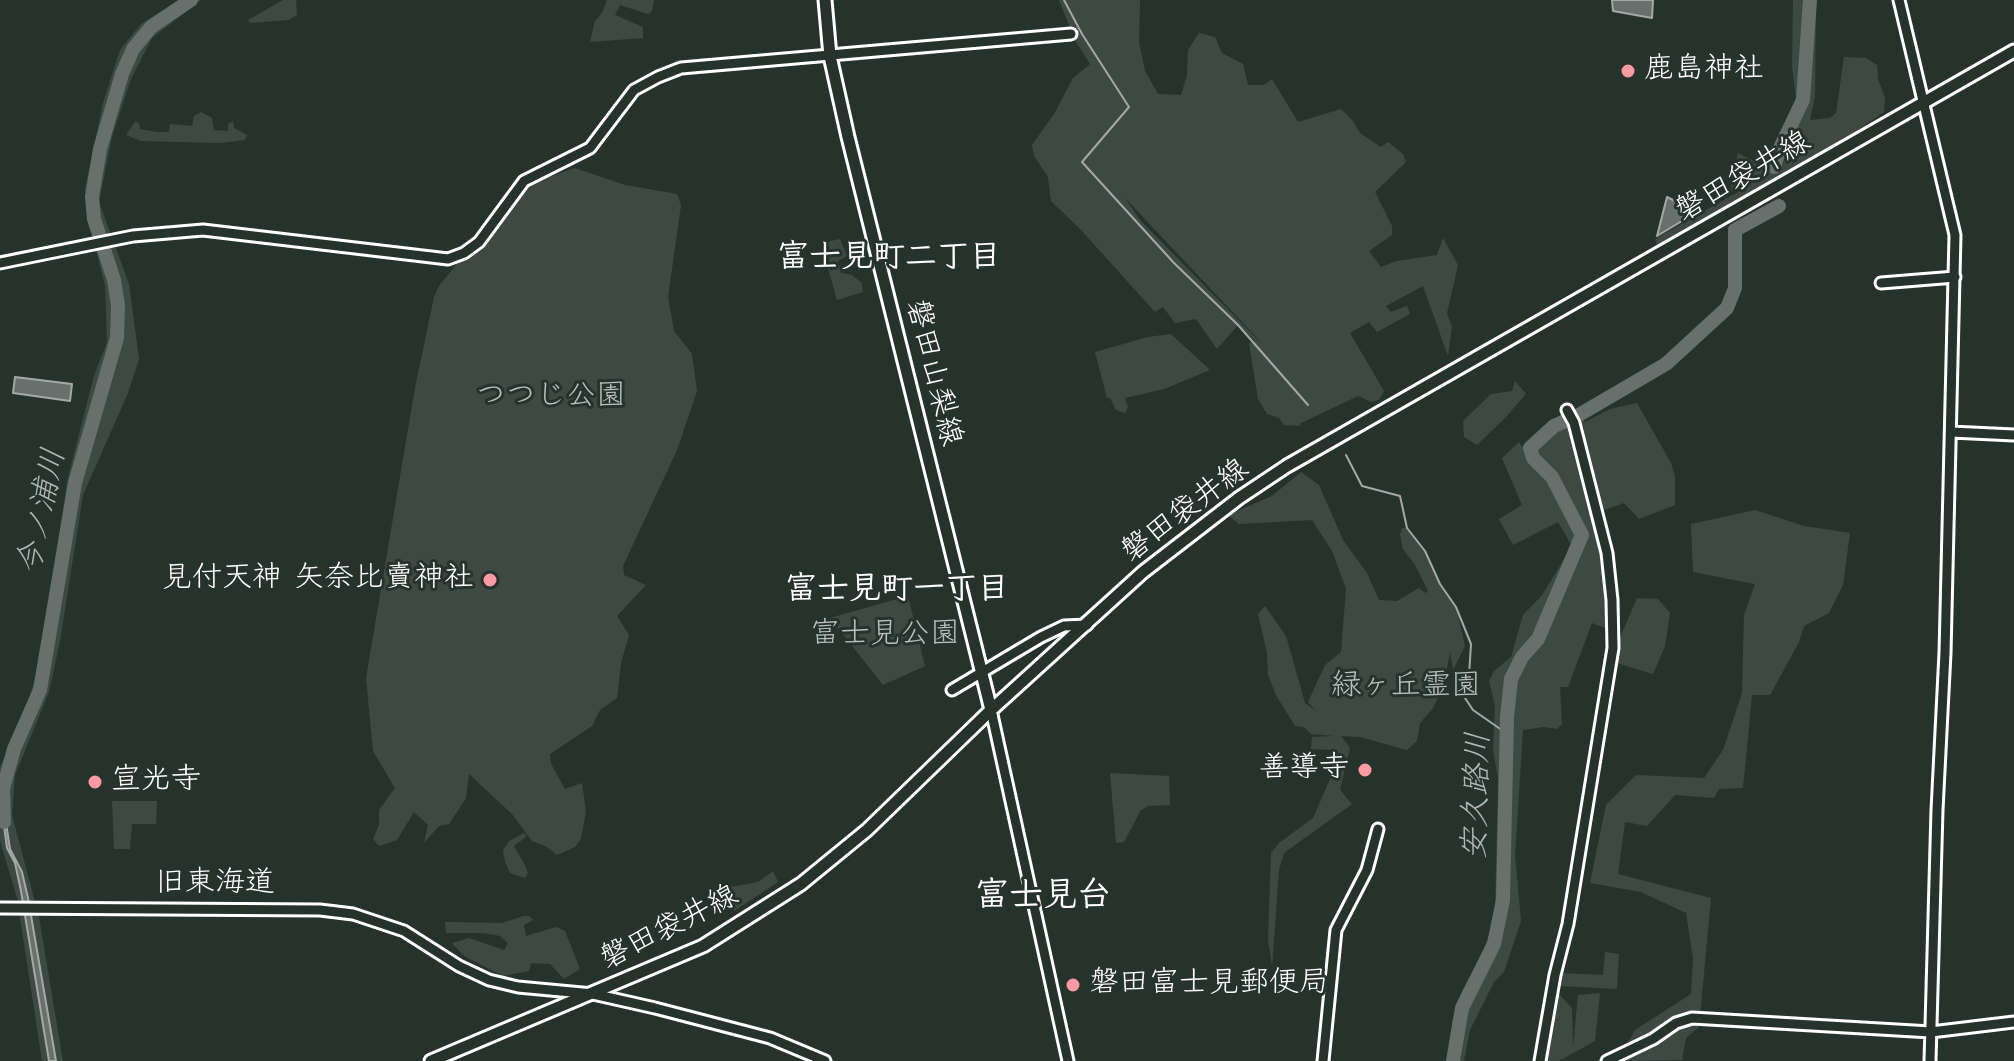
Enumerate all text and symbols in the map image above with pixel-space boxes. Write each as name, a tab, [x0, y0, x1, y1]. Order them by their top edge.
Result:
place label: 鹿島神社	[1644, 53, 1764, 89]
marker: 鹿島神社	[1619, 62, 1637, 80]
street label: 磐田袋井線	[1670, 125, 1818, 231]
district label: 富士見町二丁目	[777, 240, 1001, 278]
street label: 磐田山梨線	[896, 296, 968, 450]
park label: つつじ公園	[476, 380, 626, 416]
water label: 今ノ浦川	[12, 445, 76, 579]
street label: 磐田袋井線	[1115, 452, 1257, 572]
place label: 見付天神 矢奈比賣神社	[162, 562, 474, 598]
marker: 見付天神 矢奈比賣神社	[481, 571, 499, 589]
district label: 富士見町一丁目	[785, 572, 1009, 610]
park label: 富士見公園	[810, 618, 960, 654]
park label: 緑ヶ丘霊園	[1331, 670, 1481, 706]
water label: 安久路川	[1458, 731, 1500, 861]
place label: 善導寺	[1259, 752, 1349, 788]
marker: 善導寺	[1356, 761, 1374, 779]
place label: 宣光寺	[111, 764, 201, 800]
marker: 宣光寺	[86, 773, 104, 791]
street label: 旧東海道	[155, 867, 275, 903]
district label: 富士見台	[975, 878, 1111, 918]
street label: 磐田袋井線	[595, 879, 745, 979]
place label: 磐田富士見郵便局	[1089, 967, 1329, 1003]
marker: 磐田富士見郵便局	[1064, 976, 1082, 994]

